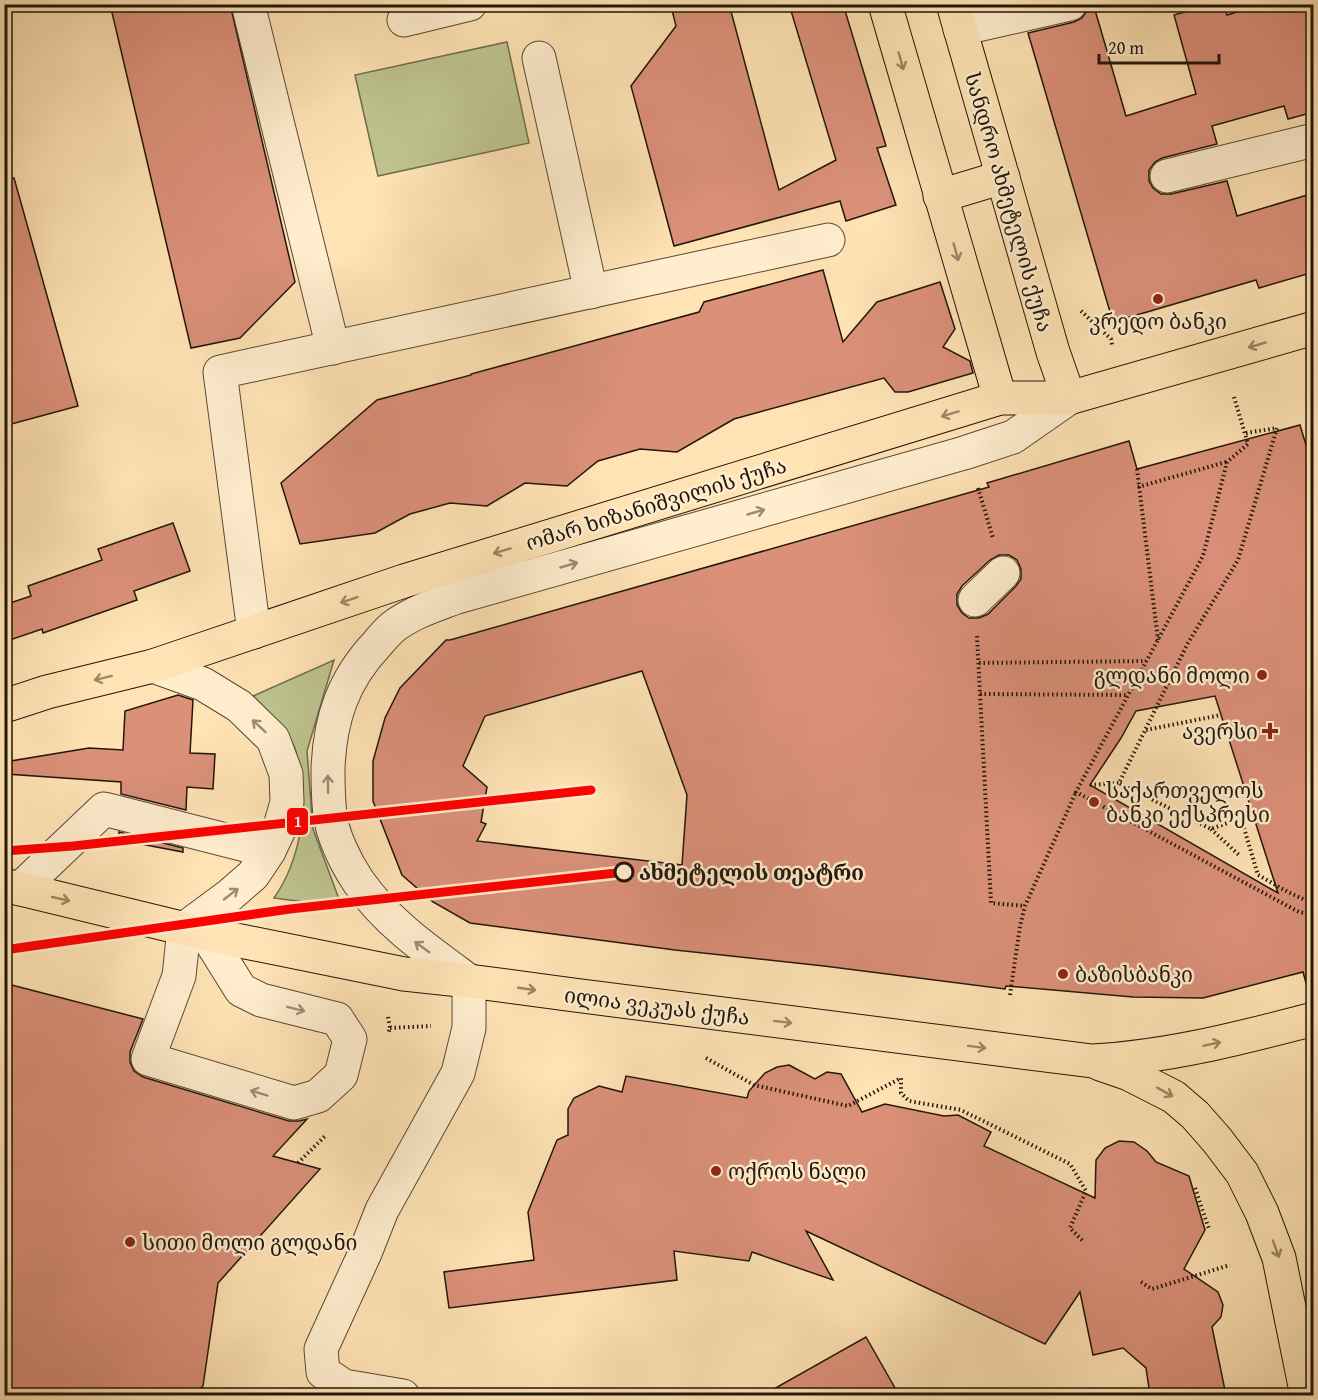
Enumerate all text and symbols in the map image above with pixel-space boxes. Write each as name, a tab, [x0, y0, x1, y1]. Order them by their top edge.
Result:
scale bar	[1099, 27, 1219, 65]
text: 20 m	[1108, 34, 1144, 61]
one-way arrow	[896, 51, 907, 70]
street label: სანდრო ახმეტელის ქუჩა	[957, 69, 1061, 335]
one-way arrow	[951, 243, 962, 262]
marker: კრედო ბანკი	[1151, 292, 1165, 306]
place label: კრედო ბანკი	[1089, 306, 1227, 337]
one-way arrow	[1248, 340, 1267, 351]
one-way arrow	[941, 409, 960, 420]
street label: ომარ ხიზანიშვილის ქუჩა	[522, 450, 790, 558]
one-way arrow	[746, 506, 765, 517]
one-way arrow	[493, 546, 512, 557]
one-way arrow	[559, 559, 578, 570]
one-way arrow	[340, 595, 359, 606]
place label: გლდანი მოლი	[1094, 660, 1250, 691]
marker: გლდანი მოლი	[1255, 668, 1269, 682]
one-way arrow	[94, 673, 113, 685]
place label: ავერსი	[1182, 716, 1258, 747]
one-way arrow	[252, 718, 267, 733]
marker: ავერსი	[1263, 724, 1277, 738]
one-way arrow	[322, 775, 334, 795]
place label: საქართველოს ბანკი ექსპრესი	[1106, 775, 1270, 830]
marker: საქართველოს ბანკი ექსპრესი	[1087, 795, 1101, 809]
line badge: 1	[286, 807, 309, 836]
text: 1	[294, 809, 302, 833]
place label: ახმეტელის თეატრი	[639, 857, 864, 888]
marker: ახმეტელის თეატრი	[614, 862, 634, 882]
one-way arrow	[222, 887, 238, 900]
one-way arrow	[52, 894, 71, 906]
one-way arrow	[414, 941, 430, 953]
place label: ბაზისბანკი	[1075, 959, 1193, 990]
marker: ბაზისბანკი	[1056, 967, 1070, 981]
street label: ილია ვეკუას ქუჩა	[562, 979, 752, 1033]
one-way arrow	[517, 984, 537, 995]
one-way arrow	[287, 1004, 306, 1015]
one-way arrow	[773, 1017, 793, 1028]
one-way arrow	[1202, 1038, 1222, 1049]
one-way arrow	[966, 1041, 986, 1052]
one-way arrow	[250, 1087, 269, 1098]
one-way arrow	[1156, 1087, 1173, 1099]
place label: ოქროს ნალი	[728, 1156, 866, 1187]
marker: ოქროს ნალი	[709, 1164, 723, 1178]
place label: სითი მოლი გლდანი	[142, 1227, 357, 1258]
marker: სითი მოლი გლდანი	[123, 1235, 137, 1249]
one-way arrow	[1271, 1239, 1282, 1257]

